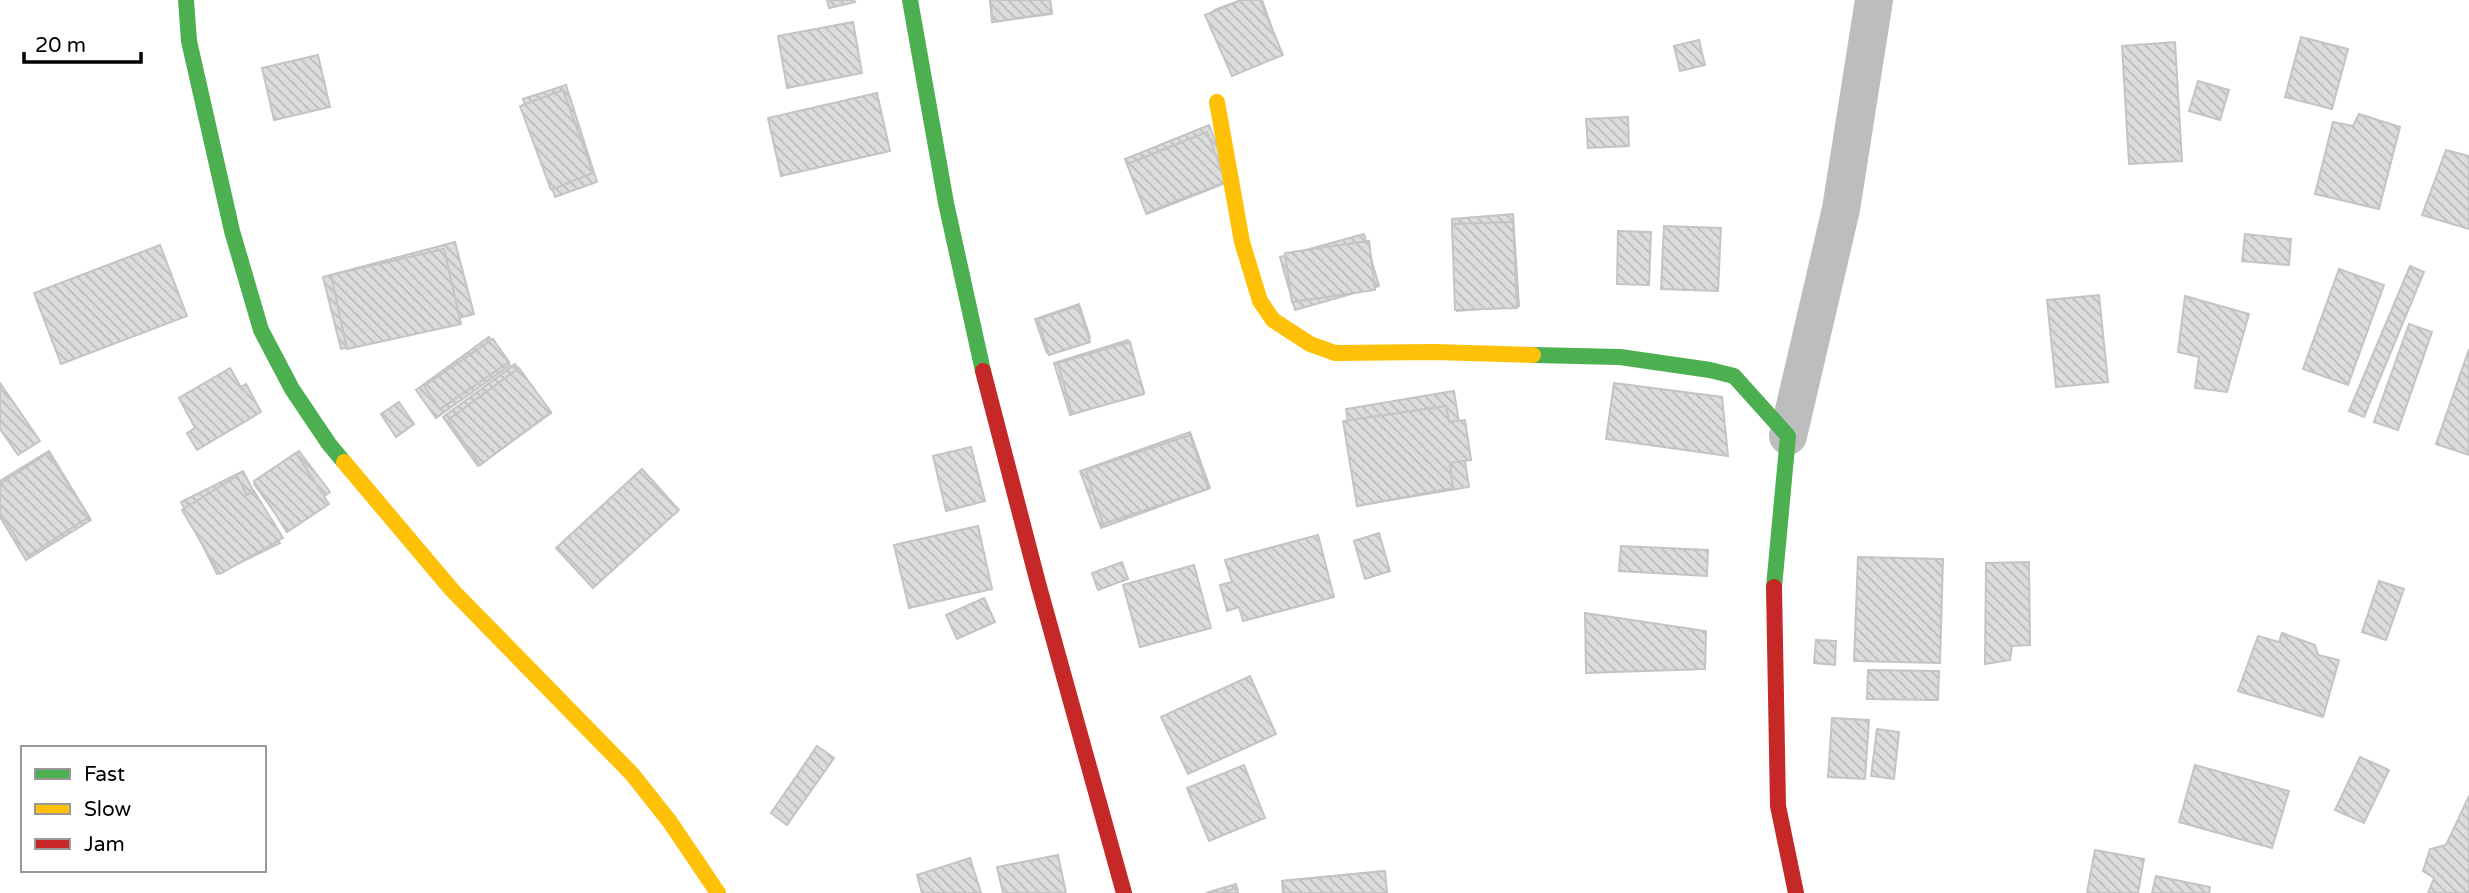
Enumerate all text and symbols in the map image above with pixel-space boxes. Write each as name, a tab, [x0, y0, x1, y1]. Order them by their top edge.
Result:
scale bar	[24, 21, 142, 65]
text: 20 m	[35, 33, 86, 58]
legend	[21, 746, 266, 872]
text: Fast	[84, 762, 125, 787]
text: Slow	[84, 797, 132, 822]
text: Jam	[84, 832, 125, 857]

